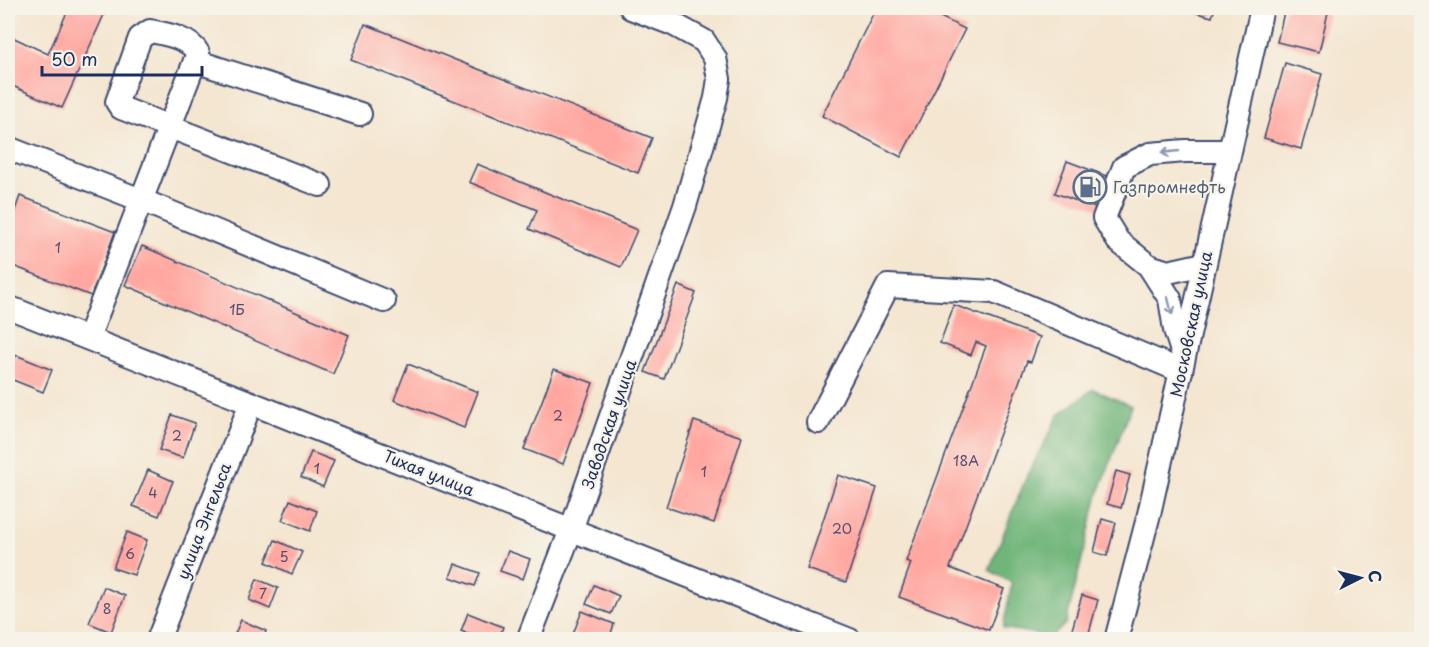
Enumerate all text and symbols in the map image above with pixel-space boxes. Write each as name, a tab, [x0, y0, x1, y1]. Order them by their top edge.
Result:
scale bar	[42, 39, 202, 77]
text: 50 m	[51, 45, 98, 72]
one-way arrow	[1161, 147, 1181, 158]
fuel station icon: Газпромнефть	[1072, 169, 1108, 205]
place label: Газпромнефть	[1113, 174, 1226, 198]
house number: 1	[55, 237, 61, 258]
street label: Московская улица	[1163, 249, 1217, 399]
one-way arrow	[1165, 295, 1176, 315]
house number: 1Б	[229, 299, 245, 320]
street label: Заводская улица	[575, 356, 641, 492]
house number: 2	[553, 405, 563, 426]
house number: 2	[172, 425, 182, 446]
street label: Тихая улица	[380, 443, 478, 501]
house number: 18А	[953, 450, 979, 471]
house number: 1	[314, 458, 320, 479]
street label: улица Энгельса	[170, 459, 236, 582]
house number: 1	[701, 461, 707, 482]
house number: 4	[148, 482, 158, 503]
house number: 20	[832, 518, 852, 539]
house number: 6	[125, 543, 135, 564]
house number: 5	[279, 546, 289, 567]
north arrow	[1330, 548, 1390, 608]
text: С	[1363, 569, 1388, 584]
house number: 7	[259, 583, 267, 604]
house number: 8	[103, 598, 111, 619]

